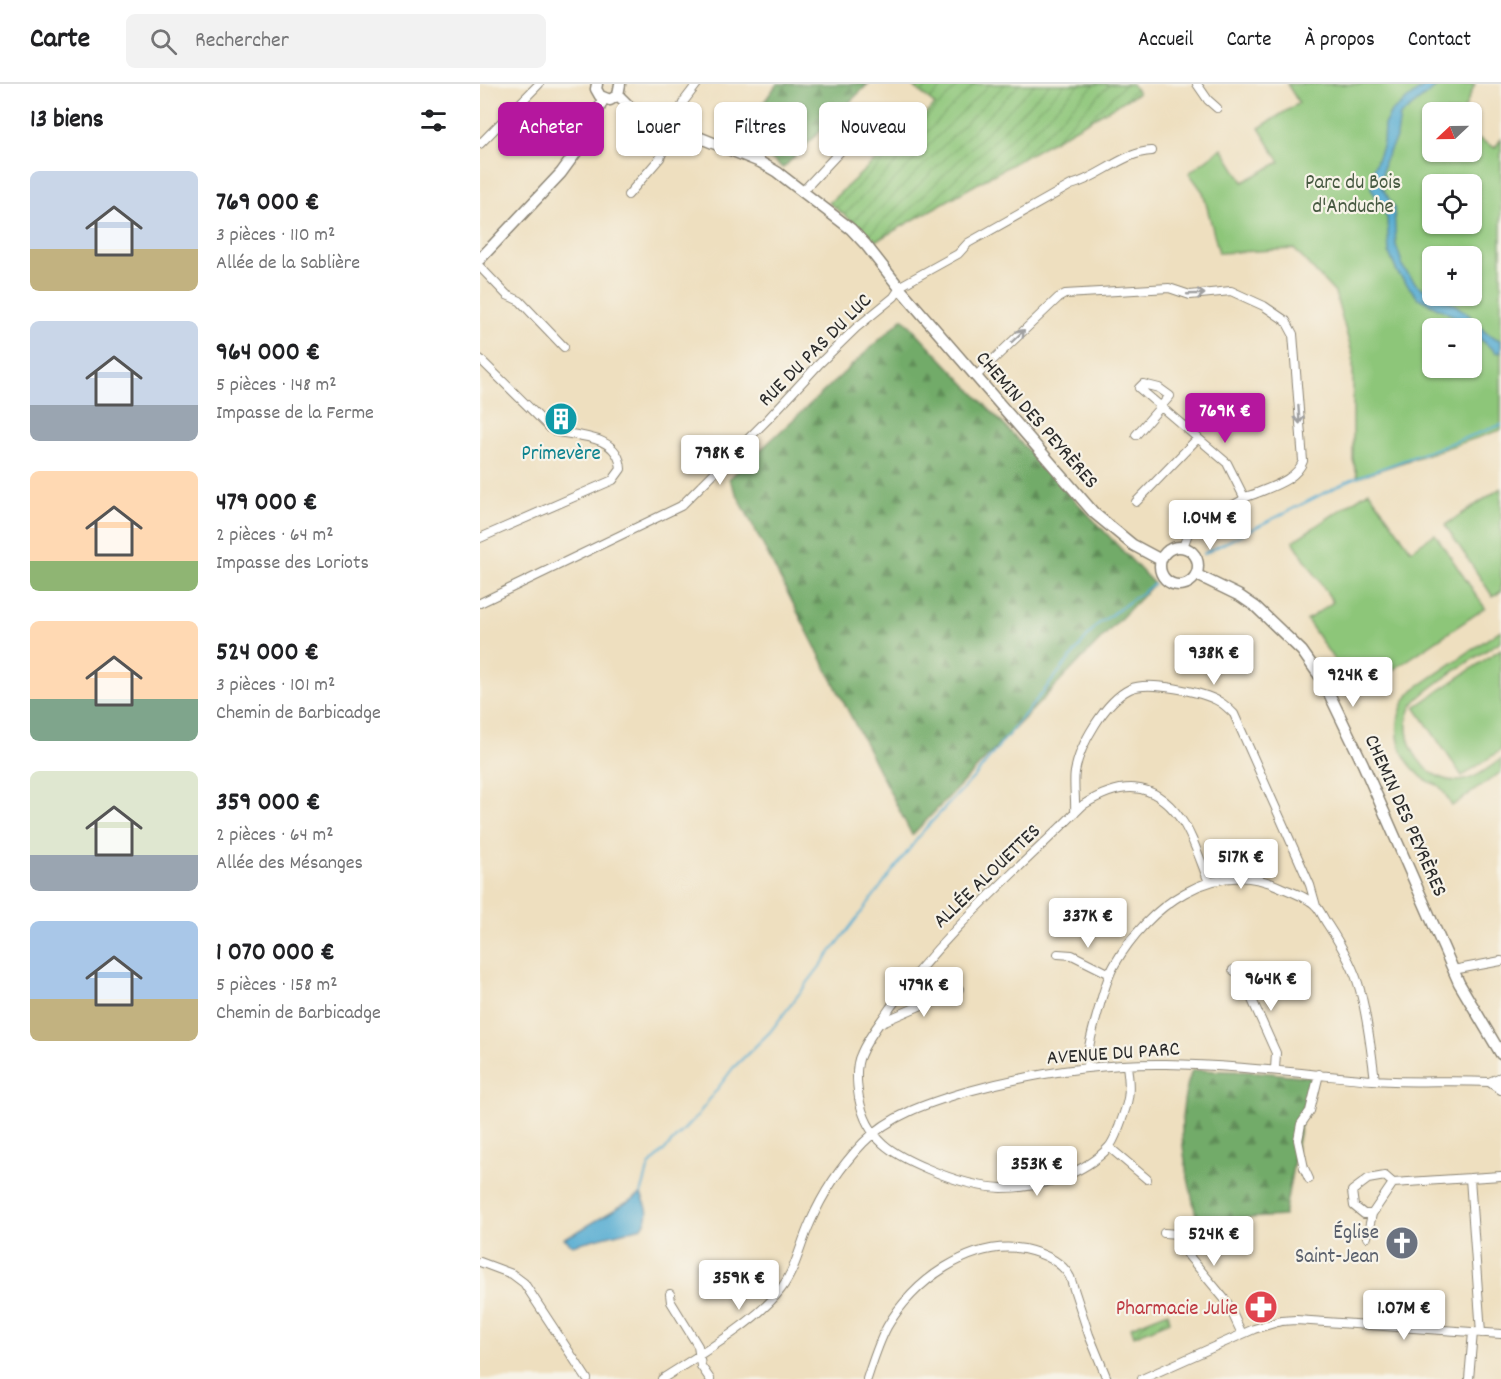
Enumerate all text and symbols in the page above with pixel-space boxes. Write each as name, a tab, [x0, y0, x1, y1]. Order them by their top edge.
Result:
search box	[126, 14, 546, 68]
text: Carte	[30, 21, 90, 61]
icon: search	[147, 25, 180, 58]
text: Rechercher	[195, 26, 289, 57]
text: Accueil	[1138, 26, 1193, 56]
text: Carte	[1226, 26, 1271, 56]
text: À propos	[1304, 26, 1375, 56]
text: Contact	[1408, 26, 1471, 56]
text: 13 biens	[30, 102, 104, 139]
chip: Acheter	[498, 102, 604, 156]
chip: Louer	[616, 102, 702, 156]
chip: Filtres	[714, 102, 807, 156]
chip: Nouveau	[819, 102, 927, 156]
north arrow	[1422, 102, 1482, 162]
map controls	[1422, 102, 1482, 378]
icon: filters	[417, 104, 450, 137]
park label: Parc du Bois d'Anduche	[1305, 169, 1401, 223]
button: locate	[1422, 174, 1482, 234]
text: 769 000 €	[216, 185, 320, 222]
icon: home	[78, 195, 150, 267]
text: 3 pièces · 110 m²	[216, 222, 335, 250]
button: +	[1422, 246, 1482, 306]
text: Allée de la Sablière	[216, 250, 360, 278]
street label: RUE DU PAS DU LUC	[752, 287, 880, 415]
one-way arrow	[1185, 288, 1205, 299]
button: −	[1422, 318, 1482, 378]
one-way arrow	[1011, 328, 1026, 343]
text: 964 000 €	[216, 335, 320, 372]
icon: home	[78, 345, 150, 417]
street label: CHEMIN DES PEYRÈRES	[967, 345, 1104, 497]
text: 5 pièces · 148 m²	[216, 372, 337, 400]
pin: 769K €	[1176, 393, 1274, 444]
text: 769K €	[1199, 398, 1251, 426]
text: Impasse de la Ferme	[216, 400, 374, 428]
building icon: Primevère	[543, 401, 579, 437]
one-way arrow	[1294, 404, 1305, 424]
pin: 798K €	[671, 435, 769, 486]
place label: Primevère	[521, 440, 601, 470]
text: 798K €	[695, 440, 745, 468]
text: 479 000 €	[216, 485, 318, 522]
icon: home	[78, 495, 150, 567]
pin: 1.04M €	[1155, 500, 1265, 551]
text: 1.04M €	[1183, 505, 1237, 533]
text: 2 pièces · 64 m²	[216, 522, 334, 550]
text: Impasse des Loriots	[216, 550, 369, 578]
text: 524 000 €	[216, 635, 319, 672]
pin: 938K €	[1165, 635, 1263, 686]
text: 938K €	[1188, 640, 1240, 668]
icon: home	[78, 645, 150, 717]
pin: 924K €	[1304, 657, 1402, 708]
text: 924K €	[1327, 662, 1379, 690]
text: 3 pièces · 101 m²	[216, 672, 335, 700]
text: Chemin de Barbicadge	[216, 700, 381, 728]
street label: CHEMIN DES PEYRÈRES	[1355, 730, 1453, 902]
text: 359 000 €	[216, 785, 320, 822]
icon: home	[78, 795, 150, 867]
street label: ALLÉE ALOUETTES	[927, 818, 1049, 937]
text: 2 pièces · 64 m²	[216, 822, 334, 850]
pin: 517K €	[1192, 839, 1290, 890]
text: 517K €	[1218, 844, 1264, 872]
text: Allée des Mésanges	[216, 850, 363, 878]
pin: 337K €	[1039, 898, 1137, 949]
text: 337K €	[1063, 903, 1113, 931]
text: 1 070 000 €	[216, 935, 335, 972]
icon: home	[78, 945, 150, 1017]
pin: 964K €	[1222, 961, 1320, 1012]
text: 964K €	[1245, 966, 1297, 994]
pin: 479K €	[875, 967, 973, 1018]
text: 5 pièces · 158 m²	[216, 972, 338, 1000]
text: 479K €	[899, 972, 949, 1000]
text: Chemin de Barbicadge	[216, 1000, 381, 1028]
street label: AVENUE DU PARC	[1046, 1035, 1181, 1075]
pin: 353K €	[988, 1146, 1086, 1197]
text: 353K €	[1011, 1151, 1063, 1179]
pin: 524K €	[1165, 1216, 1263, 1267]
place label: Église Saint-Jean	[1295, 1219, 1379, 1273]
text: 524K €	[1188, 1221, 1240, 1249]
church icon: Église Saint-Jean	[1384, 1225, 1420, 1261]
pin: 359K €	[690, 1260, 788, 1311]
text: 359K €	[713, 1265, 765, 1293]
pharmacy icon: Pharmacie Julie	[1243, 1289, 1279, 1325]
pin: 1.07M €	[1349, 1290, 1459, 1341]
place label: Pharmacie Julie	[1116, 1295, 1238, 1325]
text: 1.07M €	[1377, 1295, 1431, 1323]

